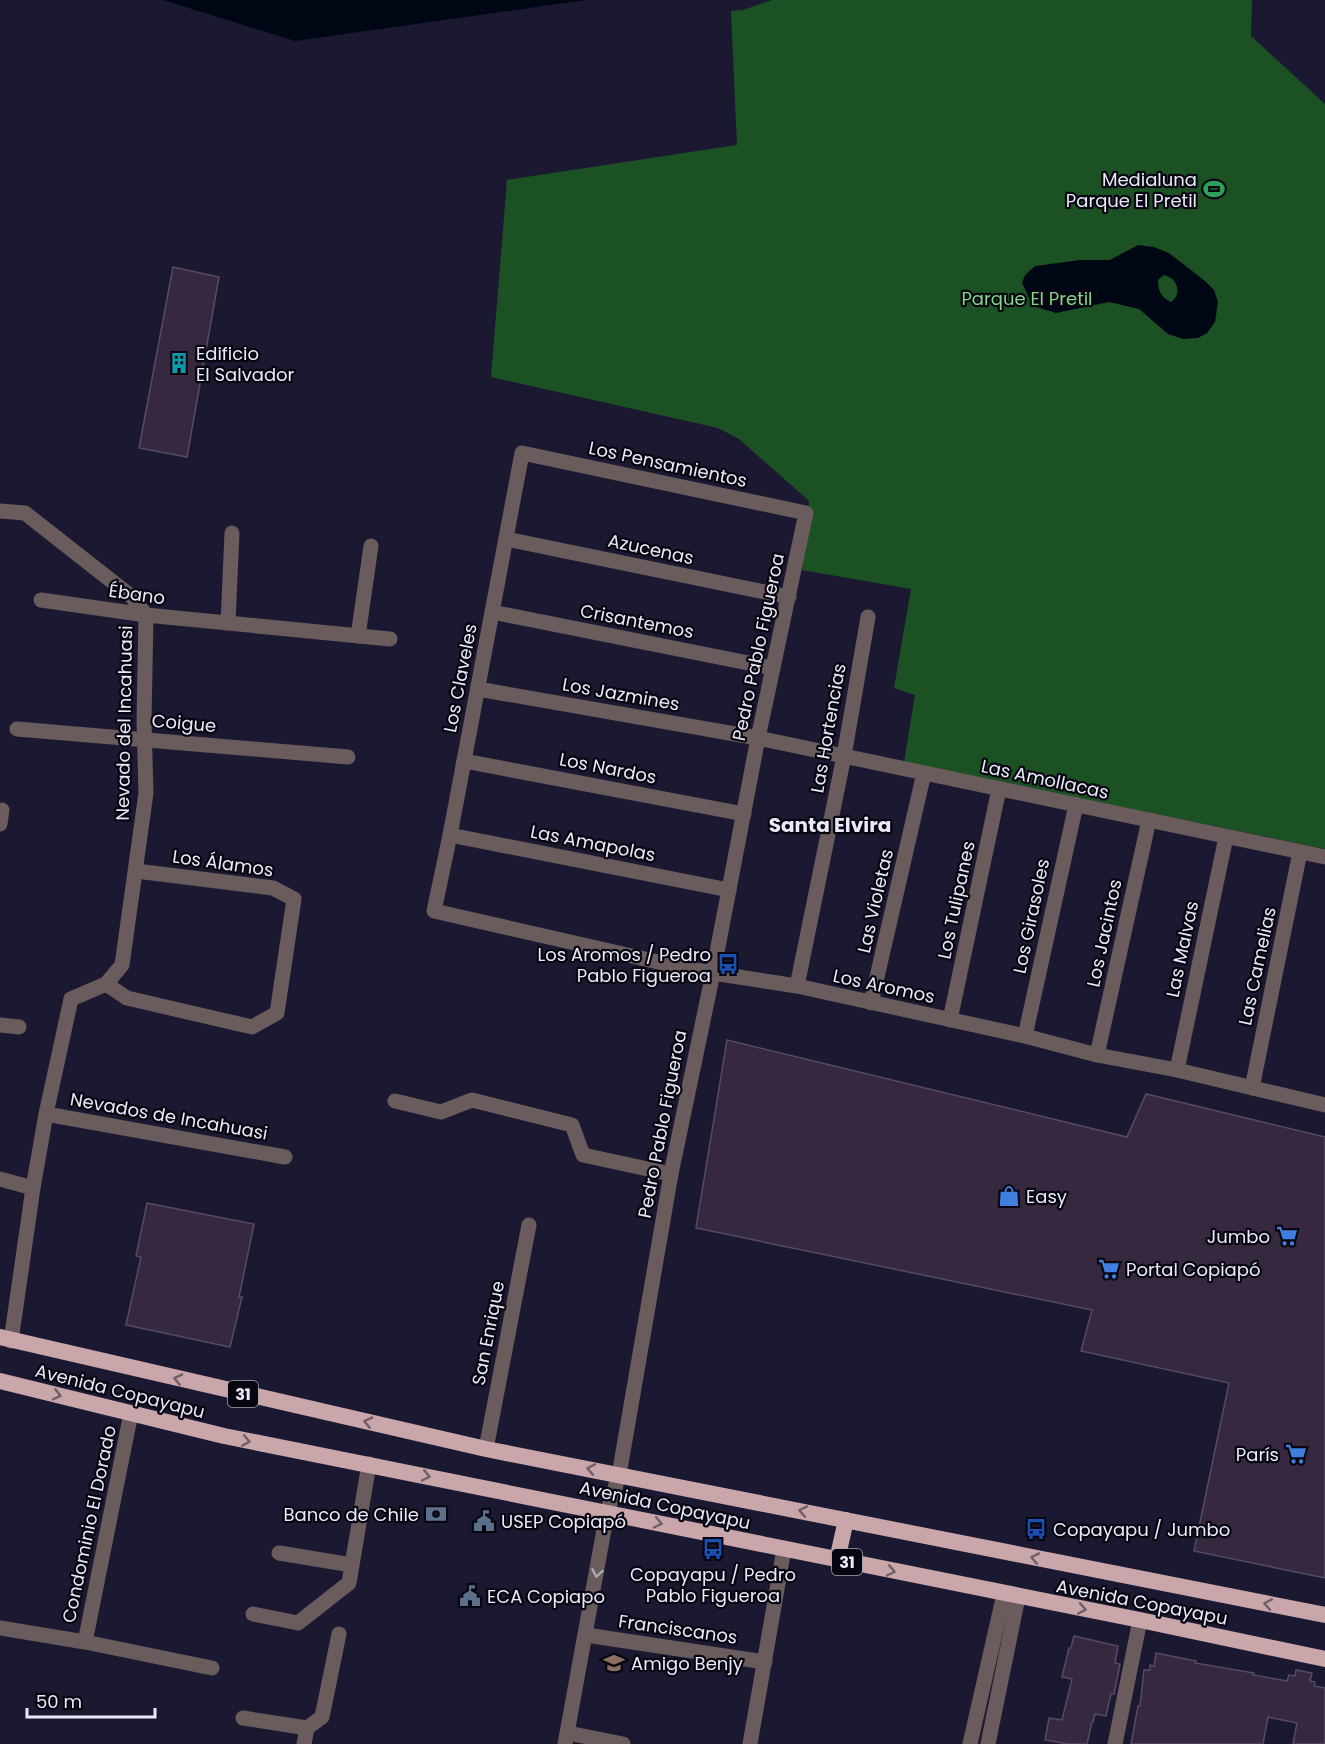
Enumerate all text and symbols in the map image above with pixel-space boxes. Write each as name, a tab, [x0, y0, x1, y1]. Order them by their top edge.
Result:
place label: Medialuna Parque El Pretil	[1066, 167, 1197, 213]
sports icon: Medialuna Parque El Pretil	[1202, 177, 1226, 201]
park label: Parque El Pretil	[961, 286, 1093, 311]
place label: Edificio El Salvador	[196, 341, 295, 387]
building icon: Edificio El Salvador	[167, 351, 191, 375]
street label: Los Pensamientos	[587, 435, 749, 493]
street label: Azucenas	[606, 528, 696, 570]
street label: Pedro Pablo Figueroa	[726, 551, 790, 743]
street label: Ébano	[107, 578, 167, 610]
street label: Crisantemos	[578, 598, 696, 644]
street label: Los Claveles	[437, 622, 483, 734]
street label: Nevado del Incahuasi	[110, 625, 138, 821]
street label: Las Hortencias	[804, 661, 852, 795]
street label: Los Jazmines	[561, 671, 681, 717]
street label: Coigue	[151, 708, 217, 738]
street label: Los Nardos	[557, 746, 659, 790]
street label: Las Amollacas	[979, 753, 1111, 805]
district label: Santa Elvira	[769, 811, 891, 839]
street label: Las Amapolas	[528, 819, 658, 867]
street label: Los Tulipanes	[931, 839, 981, 961]
street label: Los Álamos	[171, 844, 275, 882]
street label: Las Violetas	[851, 847, 899, 955]
street label: Los Girasoles	[1007, 856, 1055, 976]
street label: Los Jacintos	[1080, 877, 1128, 989]
street label: Las Malvas	[1160, 899, 1204, 999]
street label: Las Camelias	[1232, 905, 1282, 1027]
place label: Los Aromos / Pedro Pablo Figueroa	[538, 942, 711, 988]
bus stop icon: Los Aromos / Pedro Pablo Figueroa	[716, 952, 740, 976]
street label: Los Aromos	[831, 963, 937, 1009]
street label: Pedro Pablo Figueroa	[632, 1028, 692, 1220]
street label: Nevados de Incahuasi	[68, 1086, 270, 1146]
shop icon: Easy	[997, 1184, 1021, 1208]
place label: Easy	[1026, 1184, 1067, 1209]
place label: Jumbo	[1207, 1224, 1270, 1249]
supermarket icon: Jumbo	[1275, 1224, 1299, 1248]
supermarket icon: Portal Copiapó	[1097, 1257, 1121, 1281]
place label: Portal Copiapó	[1126, 1257, 1260, 1282]
street label: San Enrique	[466, 1279, 510, 1387]
street label: Avenida Copayapu	[32, 1358, 208, 1424]
one-way arrow	[173, 1373, 183, 1386]
road number: 31	[228, 1381, 258, 1407]
one-way arrow	[51, 1388, 62, 1400]
one-way arrow	[363, 1416, 373, 1429]
street label: Condominio El Dorado	[56, 1423, 122, 1625]
one-way arrow	[241, 1434, 251, 1447]
place label: París	[1236, 1442, 1279, 1467]
supermarket icon: París	[1284, 1442, 1308, 1466]
one-way arrow	[586, 1463, 596, 1476]
one-way arrow	[421, 1469, 431, 1482]
street label: Avenida Copayapu	[577, 1475, 753, 1535]
place label: Banco de Chile	[283, 1502, 419, 1527]
bank icon: Banco de Chile	[424, 1502, 448, 1526]
one-way arrow	[798, 1506, 808, 1519]
public building icon: USEP Copiapó	[472, 1509, 496, 1533]
place label: USEP Copiapó	[501, 1509, 626, 1534]
one-way arrow	[653, 1516, 663, 1529]
bus stop icon: Copayapu / Jumbo	[1024, 1517, 1048, 1541]
place label: Copayapu / Jumbo	[1053, 1517, 1230, 1542]
bus stop icon: Copayapu / Pedro Pablo Figueroa	[701, 1537, 725, 1561]
road number: 31	[832, 1549, 862, 1575]
one-way arrow	[1030, 1552, 1040, 1565]
place label: Copayapu / Pedro Pablo Figueroa	[630, 1562, 796, 1608]
one-way arrow	[885, 1564, 895, 1577]
one-way arrow	[591, 1568, 604, 1578]
street label: Avenida Copayapu	[1054, 1573, 1230, 1631]
public building icon: ECA Copiapo	[458, 1584, 482, 1608]
place label: ECA Copiapo	[487, 1584, 605, 1609]
one-way arrow	[1263, 1598, 1273, 1611]
one-way arrow	[1077, 1602, 1087, 1615]
street label: Franciscanos	[617, 1608, 739, 1650]
school or university icon: Amigo Benjy	[602, 1651, 626, 1675]
place label: Amigo Benjy	[631, 1651, 743, 1676]
scale bar	[27, 1681, 154, 1719]
text: 50 m	[36, 1689, 82, 1714]

